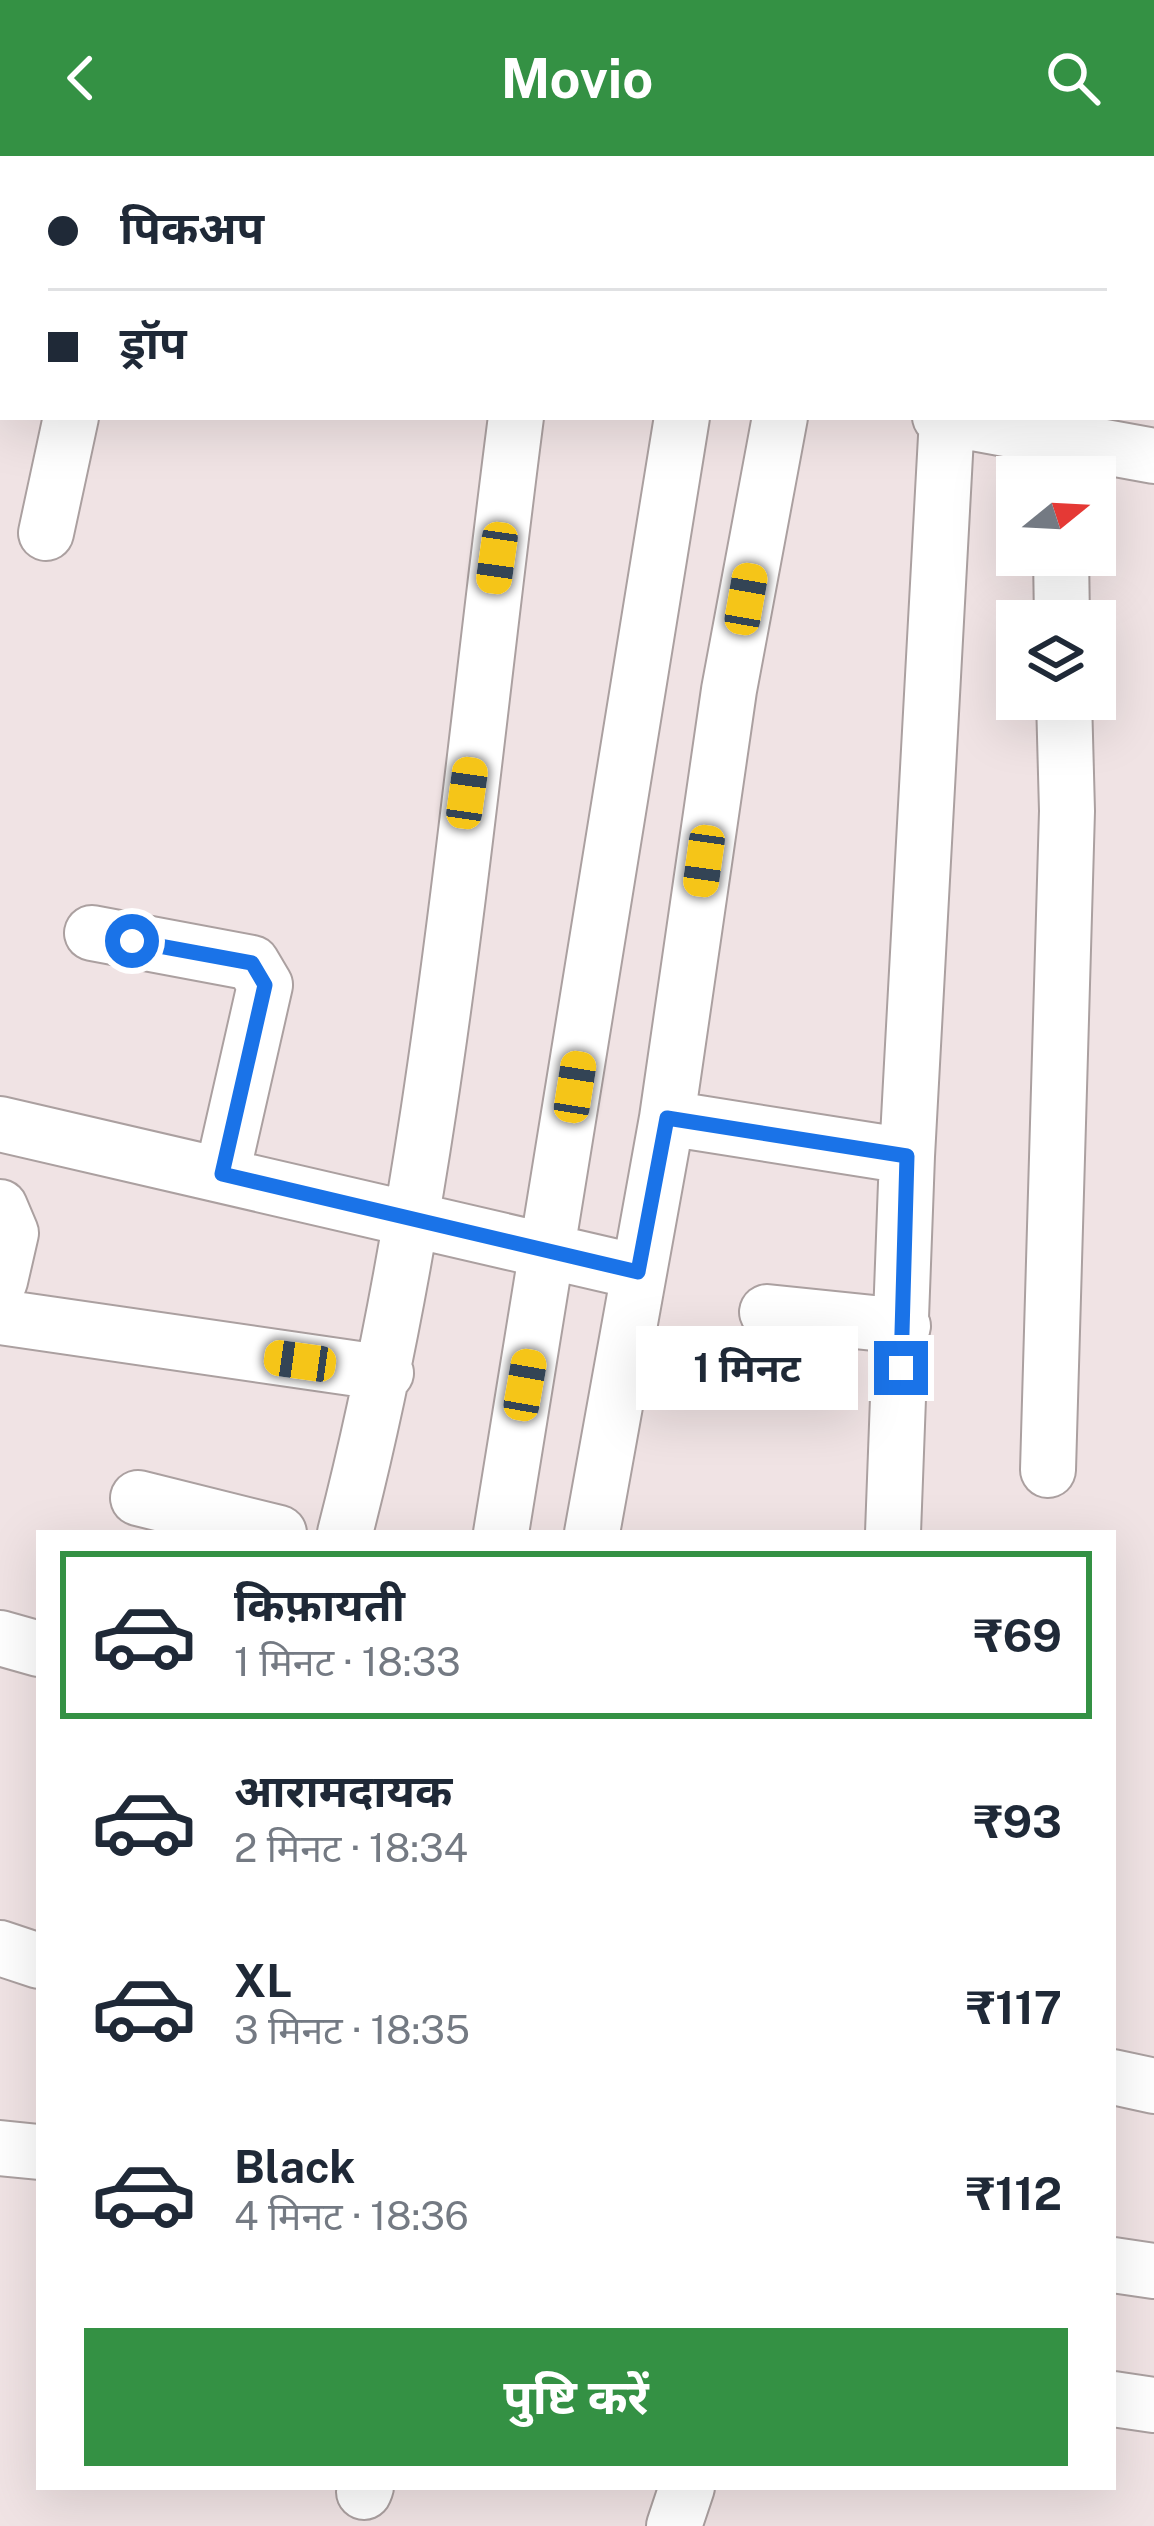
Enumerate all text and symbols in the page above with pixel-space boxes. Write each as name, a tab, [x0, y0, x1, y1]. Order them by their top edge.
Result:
icon: back	[48, 45, 114, 111]
icon: search	[1040, 45, 1106, 111]
text: Movio	[501, 47, 653, 110]
text: पिकअप	[120, 201, 264, 254]
text: ड्रॉप	[120, 316, 187, 369]
north arrow	[996, 456, 1116, 576]
map controls	[996, 456, 1116, 720]
car	[474, 520, 520, 596]
car	[722, 560, 770, 638]
button: layers	[996, 600, 1116, 720]
car	[444, 755, 490, 831]
car	[681, 823, 727, 899]
route start	[105, 914, 159, 968]
car	[552, 1049, 598, 1125]
callout: 1 मिनट	[637, 1326, 859, 1410]
car	[262, 1338, 338, 1384]
route end	[874, 1341, 928, 1395]
text: 1 मिनट	[693, 1345, 801, 1391]
car	[501, 1346, 549, 1424]
text: किफ़ायती	[234, 1578, 405, 1631]
icon: car	[90, 1581, 198, 1689]
text: ₹69	[974, 1609, 1062, 1662]
text: 1 मिनट · 18:33	[234, 1639, 461, 1685]
text: आरामदायक	[234, 1764, 452, 1817]
icon: car	[90, 1767, 198, 1875]
text: ₹93	[974, 1795, 1062, 1848]
text: 2 मिनट · 18:34	[234, 1825, 468, 1871]
icon: car	[90, 1953, 198, 2061]
text: XL	[234, 1954, 292, 2007]
text: ₹117	[966, 1981, 1062, 2034]
text: 3 मिनट · 18:35	[234, 2007, 470, 2053]
icon: car	[90, 2139, 198, 2247]
text: Black	[234, 2140, 355, 2193]
text: ₹112	[966, 2167, 1062, 2220]
text: 4 मिनट · 18:36	[234, 2193, 469, 2239]
button: पुष्टि करें	[84, 2328, 1068, 2466]

